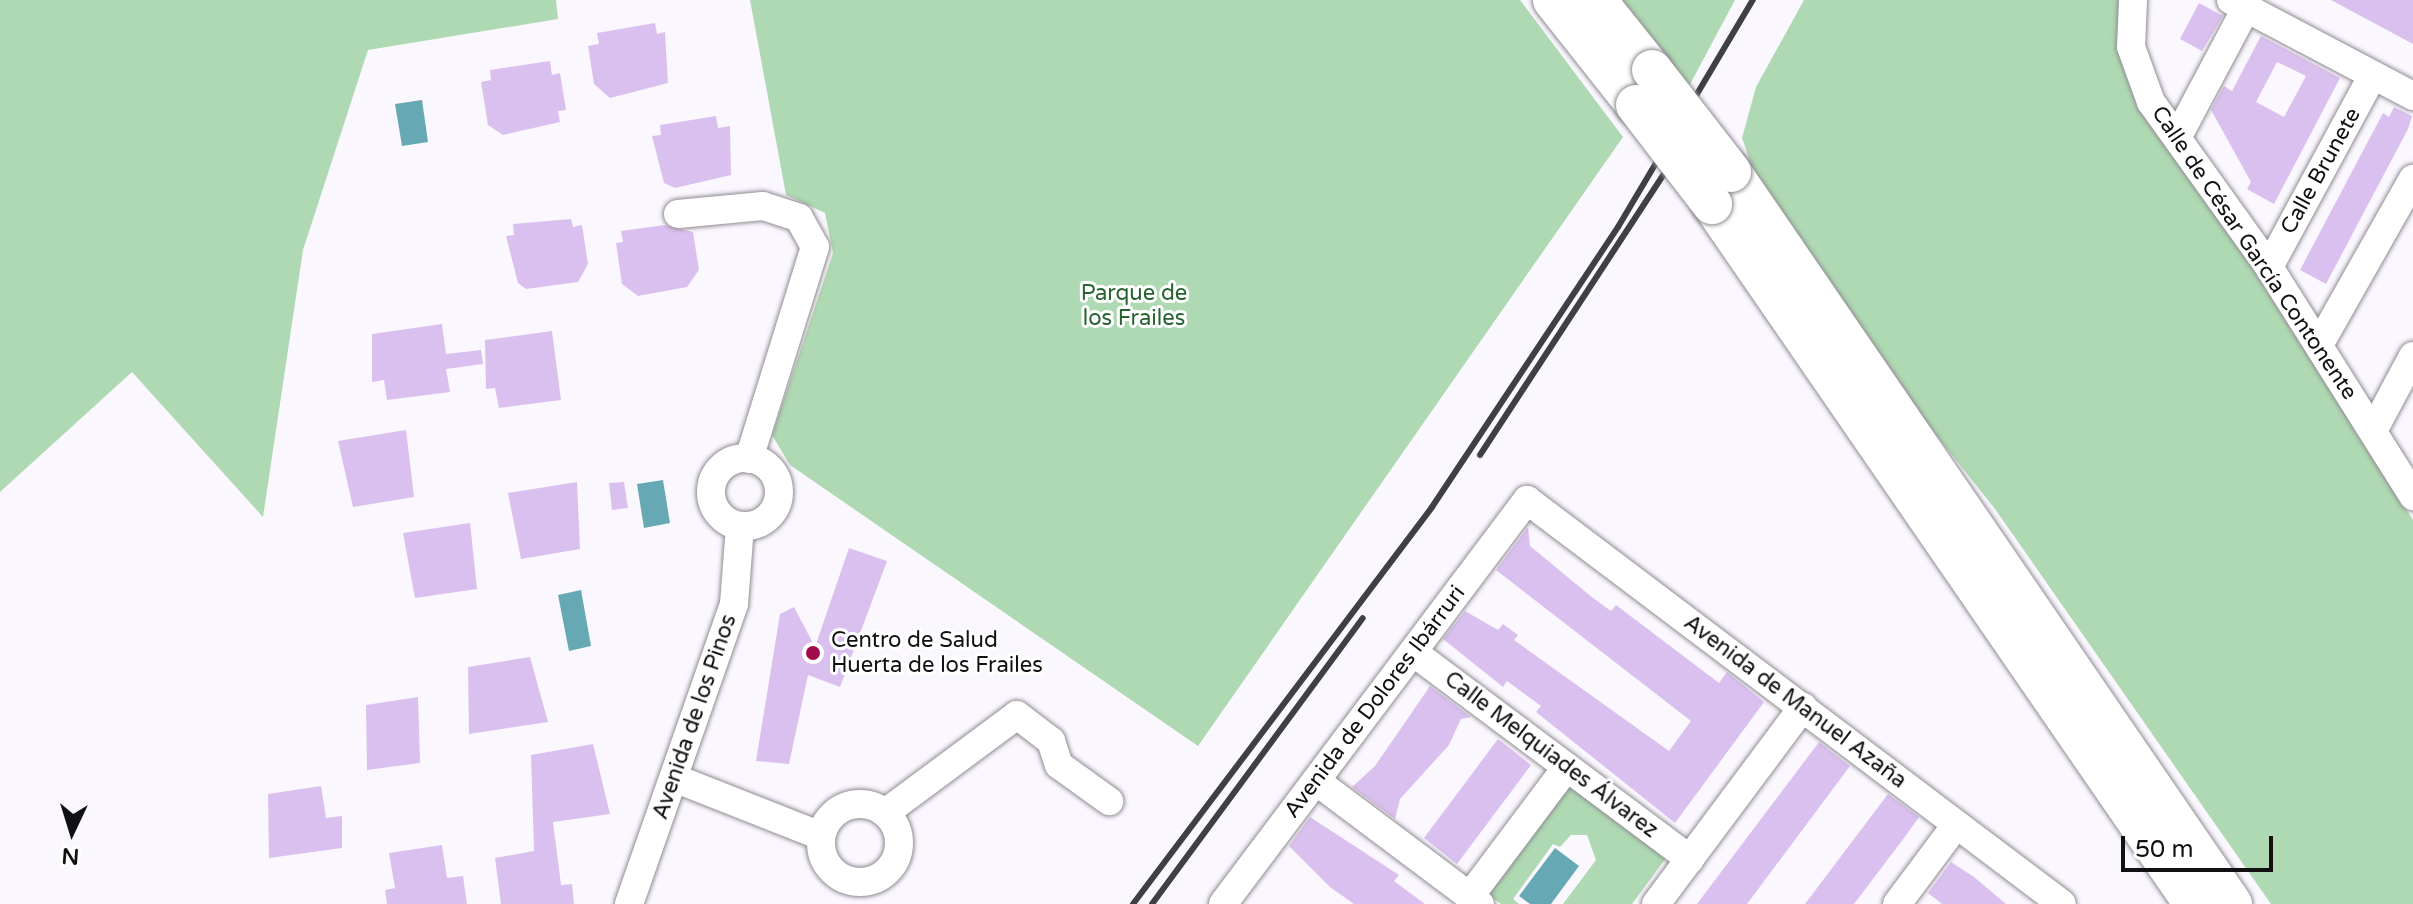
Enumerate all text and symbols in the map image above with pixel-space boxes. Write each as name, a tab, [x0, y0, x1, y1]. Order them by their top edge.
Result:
street label: Calle de César García Contonente	[2146, 101, 2362, 405]
street label: Calle Brunete	[2275, 103, 2367, 239]
park label: Parque de los Frailes	[1081, 280, 1187, 332]
street label: Avenida de Dolores Ibárruri	[1279, 581, 1471, 823]
street label: Avenida de Manuel Azaña	[1678, 610, 1912, 794]
street label: Avenida de los Pinos	[648, 611, 742, 823]
place label: Centro de Salud Huerta de los Frailes	[831, 627, 1043, 678]
marker: Centro de Salud Huerta de los Frailes	[802, 642, 824, 664]
street label: Calle Melquiades Álvarez	[1439, 666, 1663, 844]
north arrow	[32, 792, 112, 872]
scale bar	[2125, 820, 2277, 870]
text: 50 m	[2135, 835, 2193, 864]
text: N	[61, 842, 80, 870]

